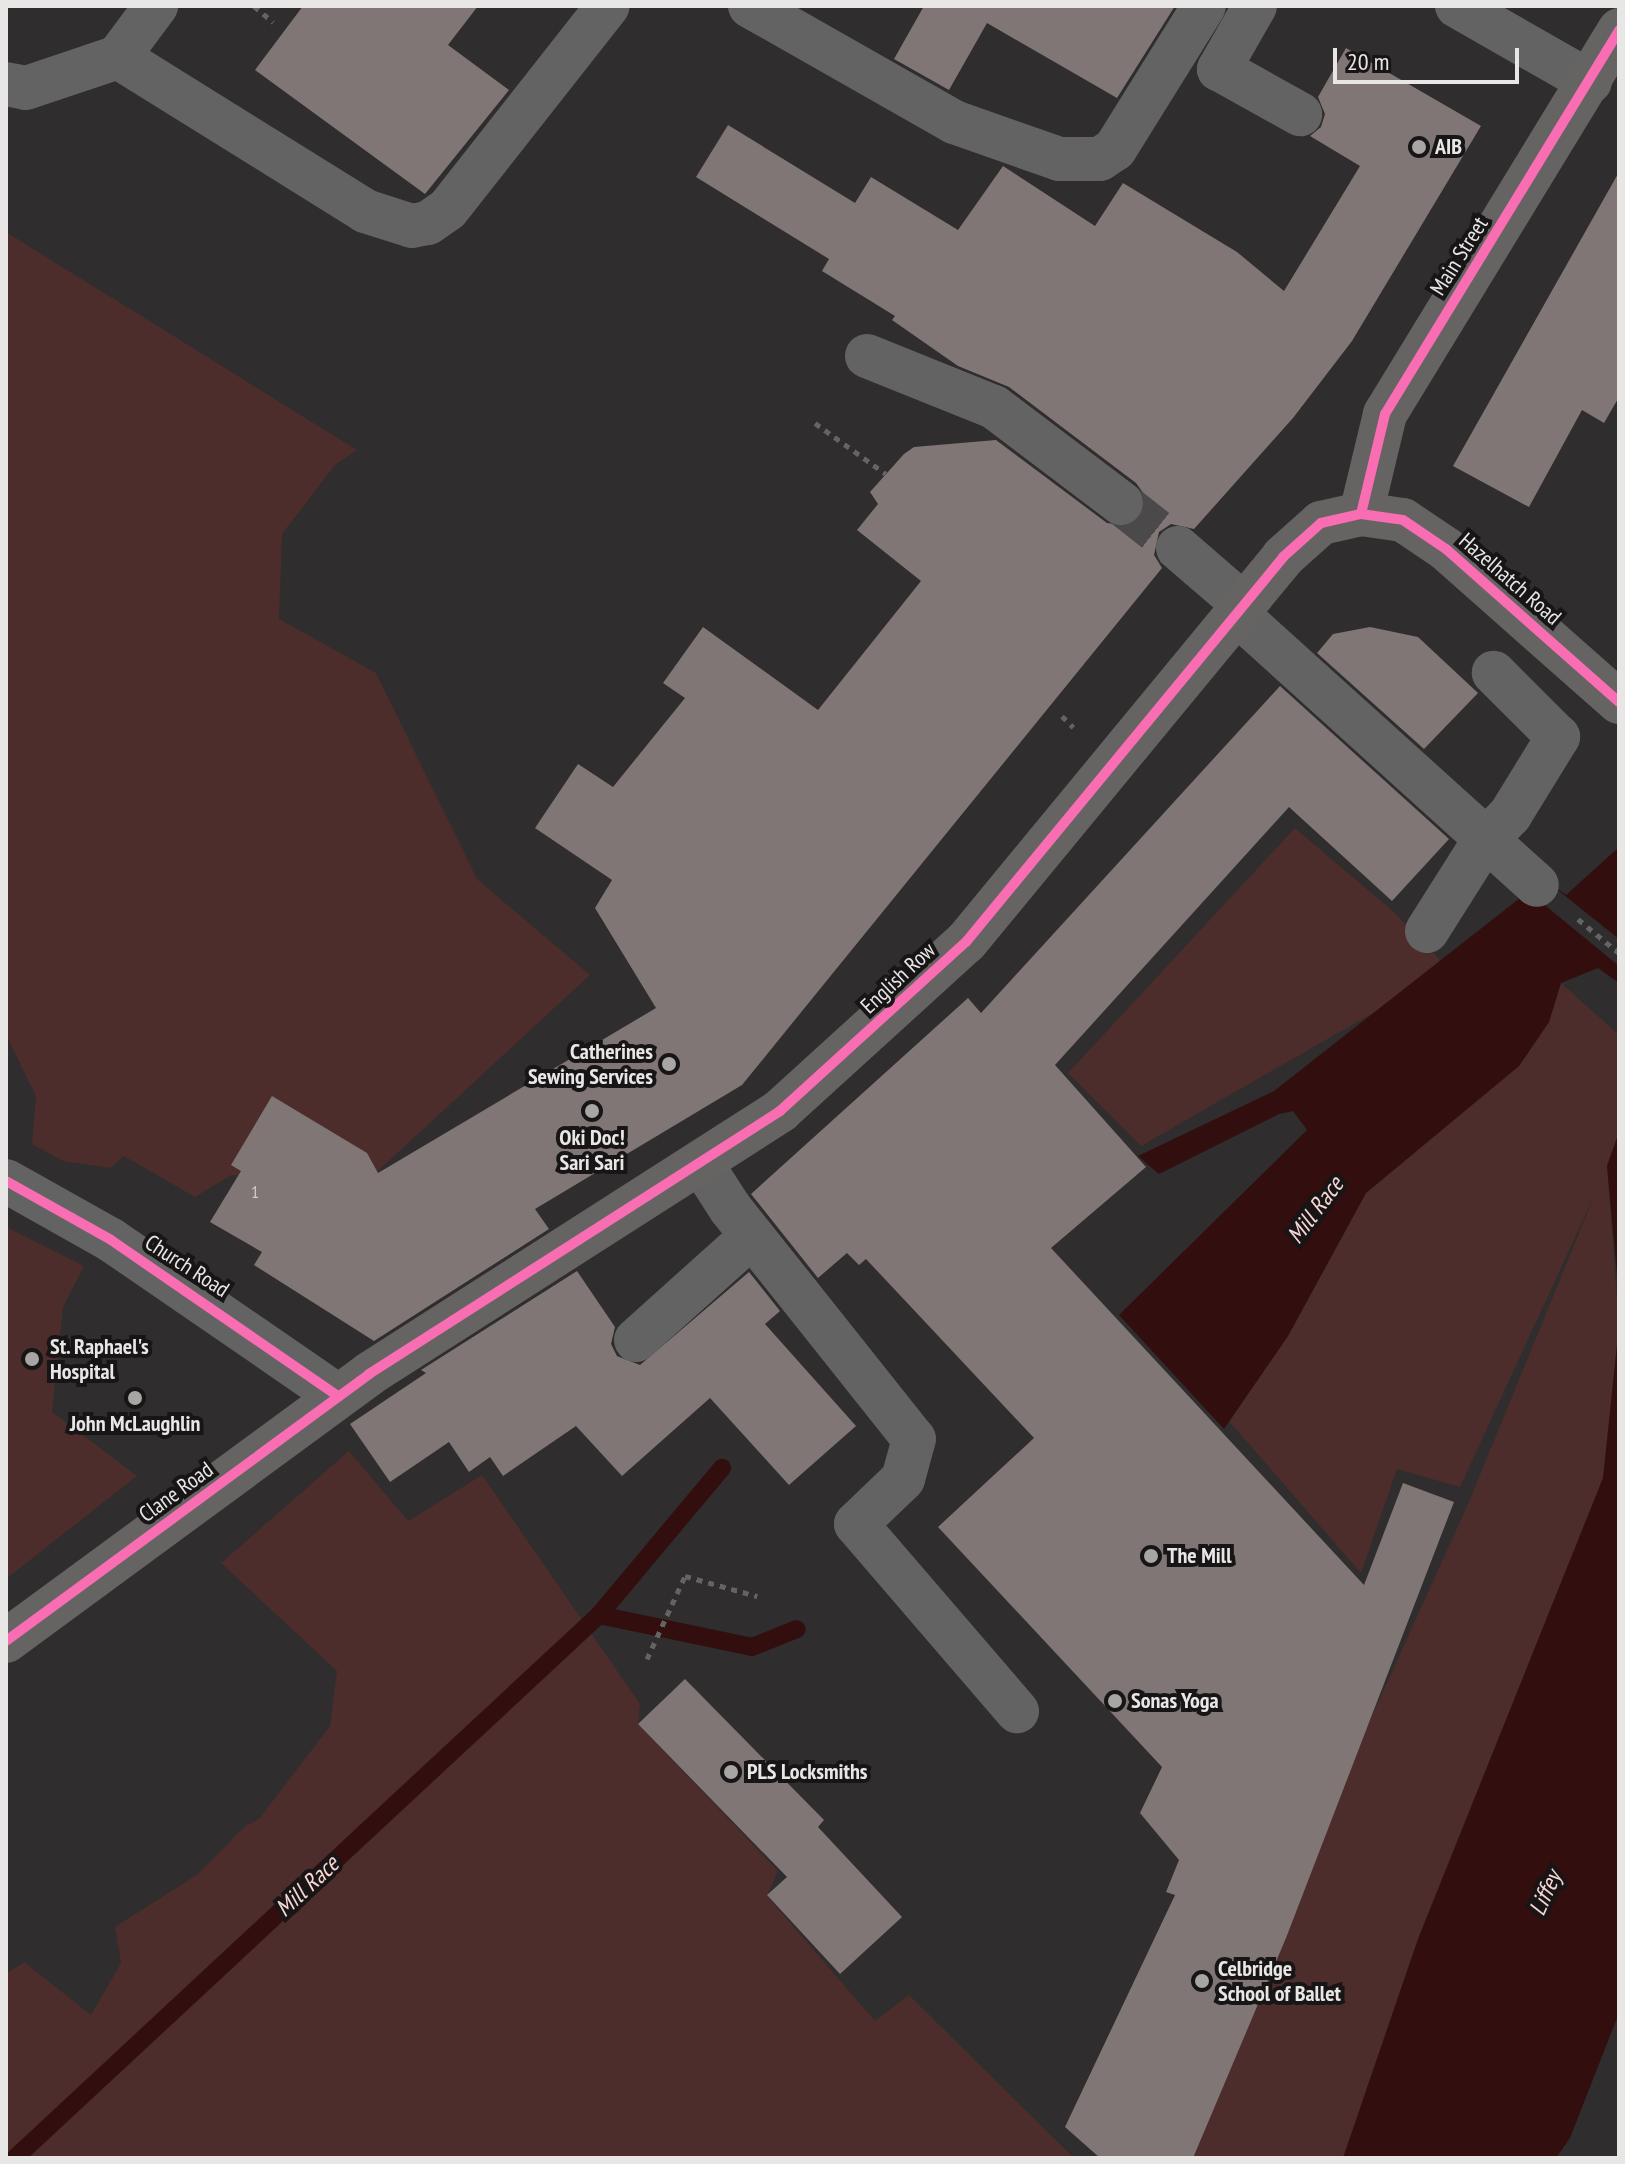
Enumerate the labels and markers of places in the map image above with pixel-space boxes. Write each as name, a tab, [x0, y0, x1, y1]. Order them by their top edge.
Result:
place label: AIB	[1435, 134, 1462, 160]
marker: AIB	[1410, 138, 1428, 156]
place label: Catherines Sewing Services	[528, 1038, 653, 1090]
marker: Catherines Sewing Services	[660, 1055, 678, 1073]
marker: Oki Doc! Sari Sari	[583, 1102, 601, 1120]
place label: Oki Doc! Sari Sari	[559, 1124, 625, 1176]
place label: St. Raphael's Hospital	[50, 1333, 150, 1384]
marker: St. Raphael's Hospital	[21, 1348, 43, 1370]
marker: John McLaughlin	[126, 1389, 144, 1407]
place label: John McLaughlin	[70, 1411, 200, 1437]
place label: The Mill	[1167, 1543, 1231, 1569]
marker: The Mill	[1142, 1547, 1160, 1565]
place label: Sonas Yoga	[1131, 1688, 1219, 1714]
marker: Sonas Yoga	[1106, 1692, 1124, 1710]
place label: PLS Locksmiths	[747, 1759, 868, 1785]
marker: PLS Locksmiths	[722, 1763, 740, 1781]
place label: Celbridge School of Ballet	[1218, 1955, 1341, 2006]
marker: Celbridge School of Ballet	[1193, 1972, 1211, 1990]

